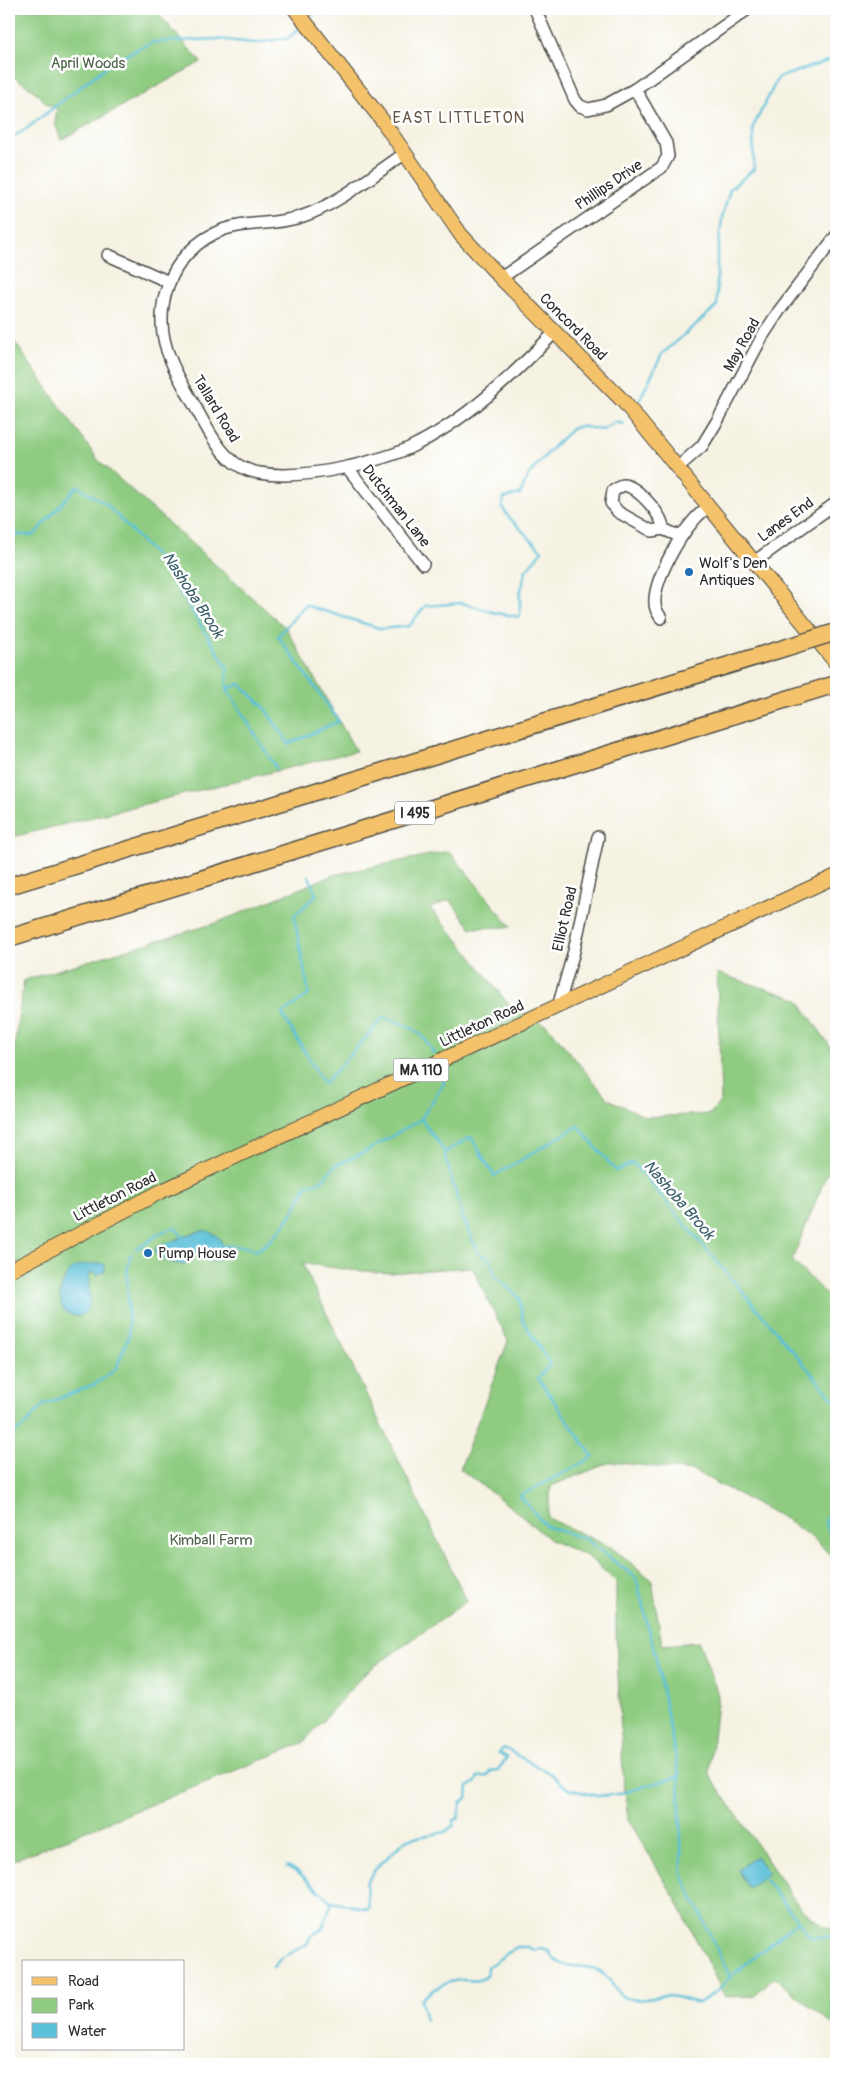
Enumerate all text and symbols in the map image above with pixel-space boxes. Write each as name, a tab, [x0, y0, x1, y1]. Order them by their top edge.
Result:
park label: April Woods	[51, 54, 126, 73]
district label: EAST LITTLETON	[393, 108, 525, 128]
street label: Phillips Drive	[572, 155, 647, 214]
street label: Concord Road	[535, 289, 611, 365]
street label: May Road	[720, 315, 764, 375]
street label: Tallard Road	[188, 372, 244, 446]
street label: Dutchman Lane	[358, 461, 435, 552]
street label: Lanes End	[754, 493, 818, 547]
water label: Nashoba Brook	[158, 548, 229, 643]
place label: Wolf's Den Antiques	[699, 554, 767, 590]
marker: Wolf's Den Antiques	[683, 566, 695, 578]
road number: I 495	[395, 801, 435, 824]
street label: Elliot Road	[548, 885, 582, 953]
street label: Littleton Road	[437, 996, 527, 1052]
road number: MA 110	[394, 1058, 448, 1082]
water label: Nashoba Brook	[639, 1156, 720, 1245]
street label: Littleton Road	[70, 1168, 160, 1226]
place label: Pump House	[158, 1244, 237, 1263]
marker: Pump House	[142, 1247, 154, 1259]
park label: Kimball Farm	[169, 1531, 253, 1550]
legend	[22, 1960, 185, 2050]
text: Road	[68, 1972, 99, 1991]
text: Park	[68, 1996, 95, 2015]
text: Water	[68, 2022, 107, 2041]

